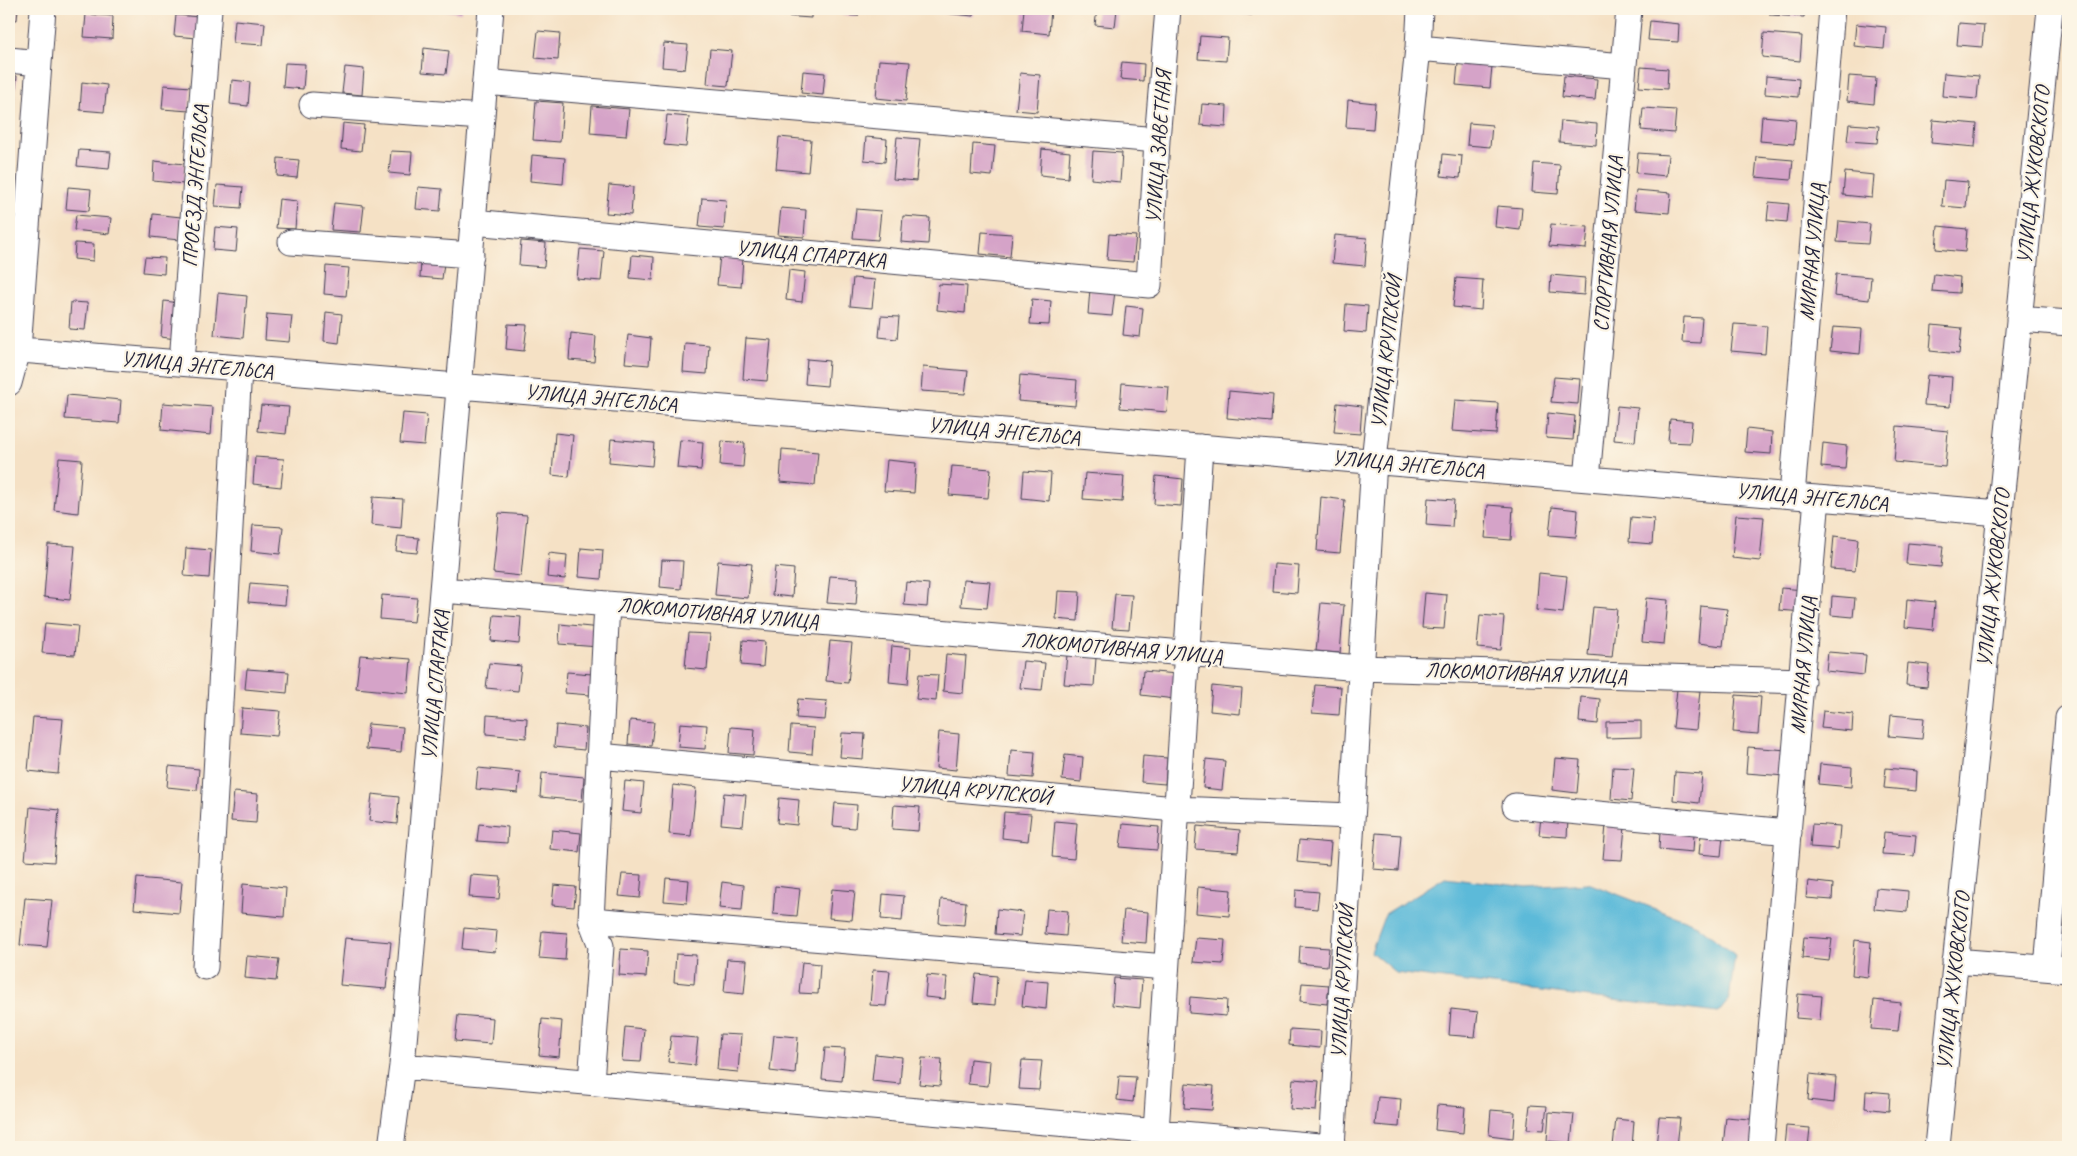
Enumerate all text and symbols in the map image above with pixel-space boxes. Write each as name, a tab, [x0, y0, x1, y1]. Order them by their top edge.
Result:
street label: УЛИЦА ЗАВЕТНАЯ	[1140, 66, 1177, 224]
street label: УЛИЦА ЖУКОВСКОГО	[2011, 82, 2056, 265]
street label: ПРОЕЗД ЭНГЕЛЬСА	[176, 104, 214, 268]
street label: СПОРТИВНАЯ УЛИЦА	[1587, 154, 1629, 333]
street label: МИРНАЯ УЛИЦА	[1793, 182, 1831, 322]
street label: УЛИЦА СПАРТАКА	[735, 235, 887, 274]
street label: УЛИЦА КРУПСКОЙ	[1365, 271, 1407, 430]
street label: УЛИЦА ЭНГЕЛЬСА	[120, 345, 275, 385]
street label: УЛИЦА ЭНГЕЛЬСА	[524, 378, 679, 418]
street label: УЛИЦА ЭНГЕЛЬСА	[927, 411, 1082, 451]
street label: УЛИЦА ЭНГЕЛЬСА	[1331, 444, 1486, 484]
street label: УЛИЦА ЭНГЕЛЬСА	[1735, 477, 1890, 517]
street label: УЛИЦА ЖУКОВСКОГО	[1971, 485, 2016, 668]
street label: ЛОКОМОТИВНАЯ УЛИЦА	[617, 591, 820, 635]
street label: МИРНАЯ УЛИЦА	[1784, 595, 1822, 735]
street label: УЛИЦА СПАРТАКА	[416, 609, 455, 761]
street label: ЛОКОМОТИВНАЯ УЛИЦА	[1021, 626, 1224, 670]
street label: ЛОКОМОТИВНАЯ УЛИЦА	[1425, 656, 1628, 690]
street label: УЛИЦА КРУПСКОЙ	[898, 770, 1056, 810]
street label: УЛИЦА ЖУКОВСКОГО	[1931, 888, 1976, 1071]
street label: УЛИЦА КРУПСКОЙ	[1325, 901, 1359, 1059]

